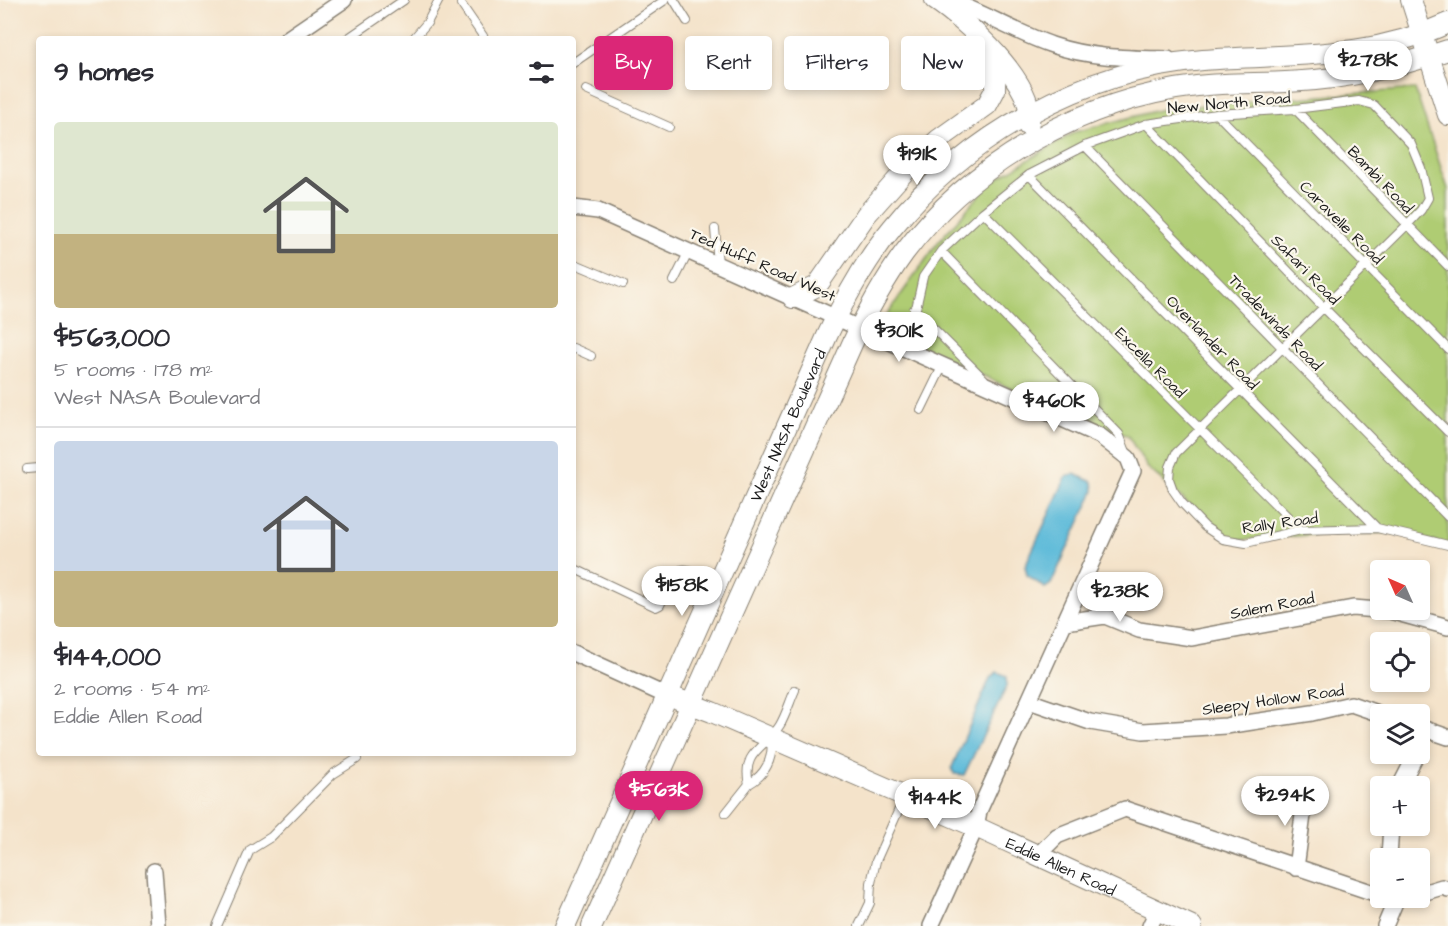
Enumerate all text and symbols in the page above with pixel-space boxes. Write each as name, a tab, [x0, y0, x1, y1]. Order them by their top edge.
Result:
chip: Buy	[594, 36, 673, 90]
chip: Rent	[685, 36, 772, 90]
chip: Filters	[784, 36, 889, 90]
chip: New	[901, 36, 985, 90]
pin: $278K	[1326, 41, 1410, 92]
text: $278K	[1338, 46, 1398, 74]
text: 9 homes	[54, 54, 154, 90]
icon: filters	[525, 56, 558, 89]
street label: New North Road	[1167, 87, 1292, 119]
pin: $191K	[875, 135, 959, 186]
text: $191K	[897, 140, 937, 168]
street label: Bambi Road	[1342, 141, 1418, 218]
icon: home	[252, 161, 360, 269]
street label: Caravelle Road	[1295, 176, 1388, 269]
street label: Ted Huff Road West	[686, 223, 840, 307]
street label: Safari Road	[1266, 230, 1345, 310]
street label: Tradewinds Road	[1223, 270, 1327, 376]
street label: Overlander Road	[1161, 290, 1263, 395]
pin: $301K	[857, 312, 941, 363]
text: $301K	[875, 317, 923, 345]
text: $563,000	[54, 320, 170, 356]
street label: Excella Road	[1110, 322, 1191, 403]
street label: West NASA Boulevard	[745, 346, 832, 505]
text: 5 rooms · 178 m²	[54, 356, 213, 384]
pin: $460K	[1012, 382, 1096, 433]
text: West NASA Boulevard	[54, 384, 260, 412]
text: $460K	[1023, 387, 1085, 415]
icon: home	[252, 480, 360, 588]
street label: Rally Road	[1241, 507, 1320, 540]
north arrow	[1370, 560, 1430, 620]
map controls	[1370, 560, 1430, 908]
pin: $158K	[640, 566, 724, 617]
text: $158K	[656, 571, 708, 599]
pin: $238K	[1078, 572, 1162, 623]
text: $238K	[1091, 577, 1149, 605]
street label: Salem Road	[1228, 587, 1316, 625]
button: locate	[1370, 632, 1430, 692]
text: $144,000	[54, 639, 161, 675]
text: 2 rooms · 54 m²	[54, 675, 210, 703]
street label: Sleepy Hollow Road	[1201, 679, 1346, 722]
text: Eddie Allen Road	[54, 703, 202, 731]
button: layers	[1370, 704, 1430, 764]
pin: $563K	[617, 771, 701, 822]
text: $563K	[629, 776, 689, 804]
pin: $294K	[1243, 776, 1327, 827]
button: +	[1370, 776, 1430, 836]
pin: $144K	[893, 779, 977, 830]
text: $294K	[1255, 781, 1315, 809]
text: $144K	[908, 784, 962, 812]
street label: Eddie Allen Road	[1002, 832, 1119, 902]
button: −	[1370, 848, 1430, 908]

